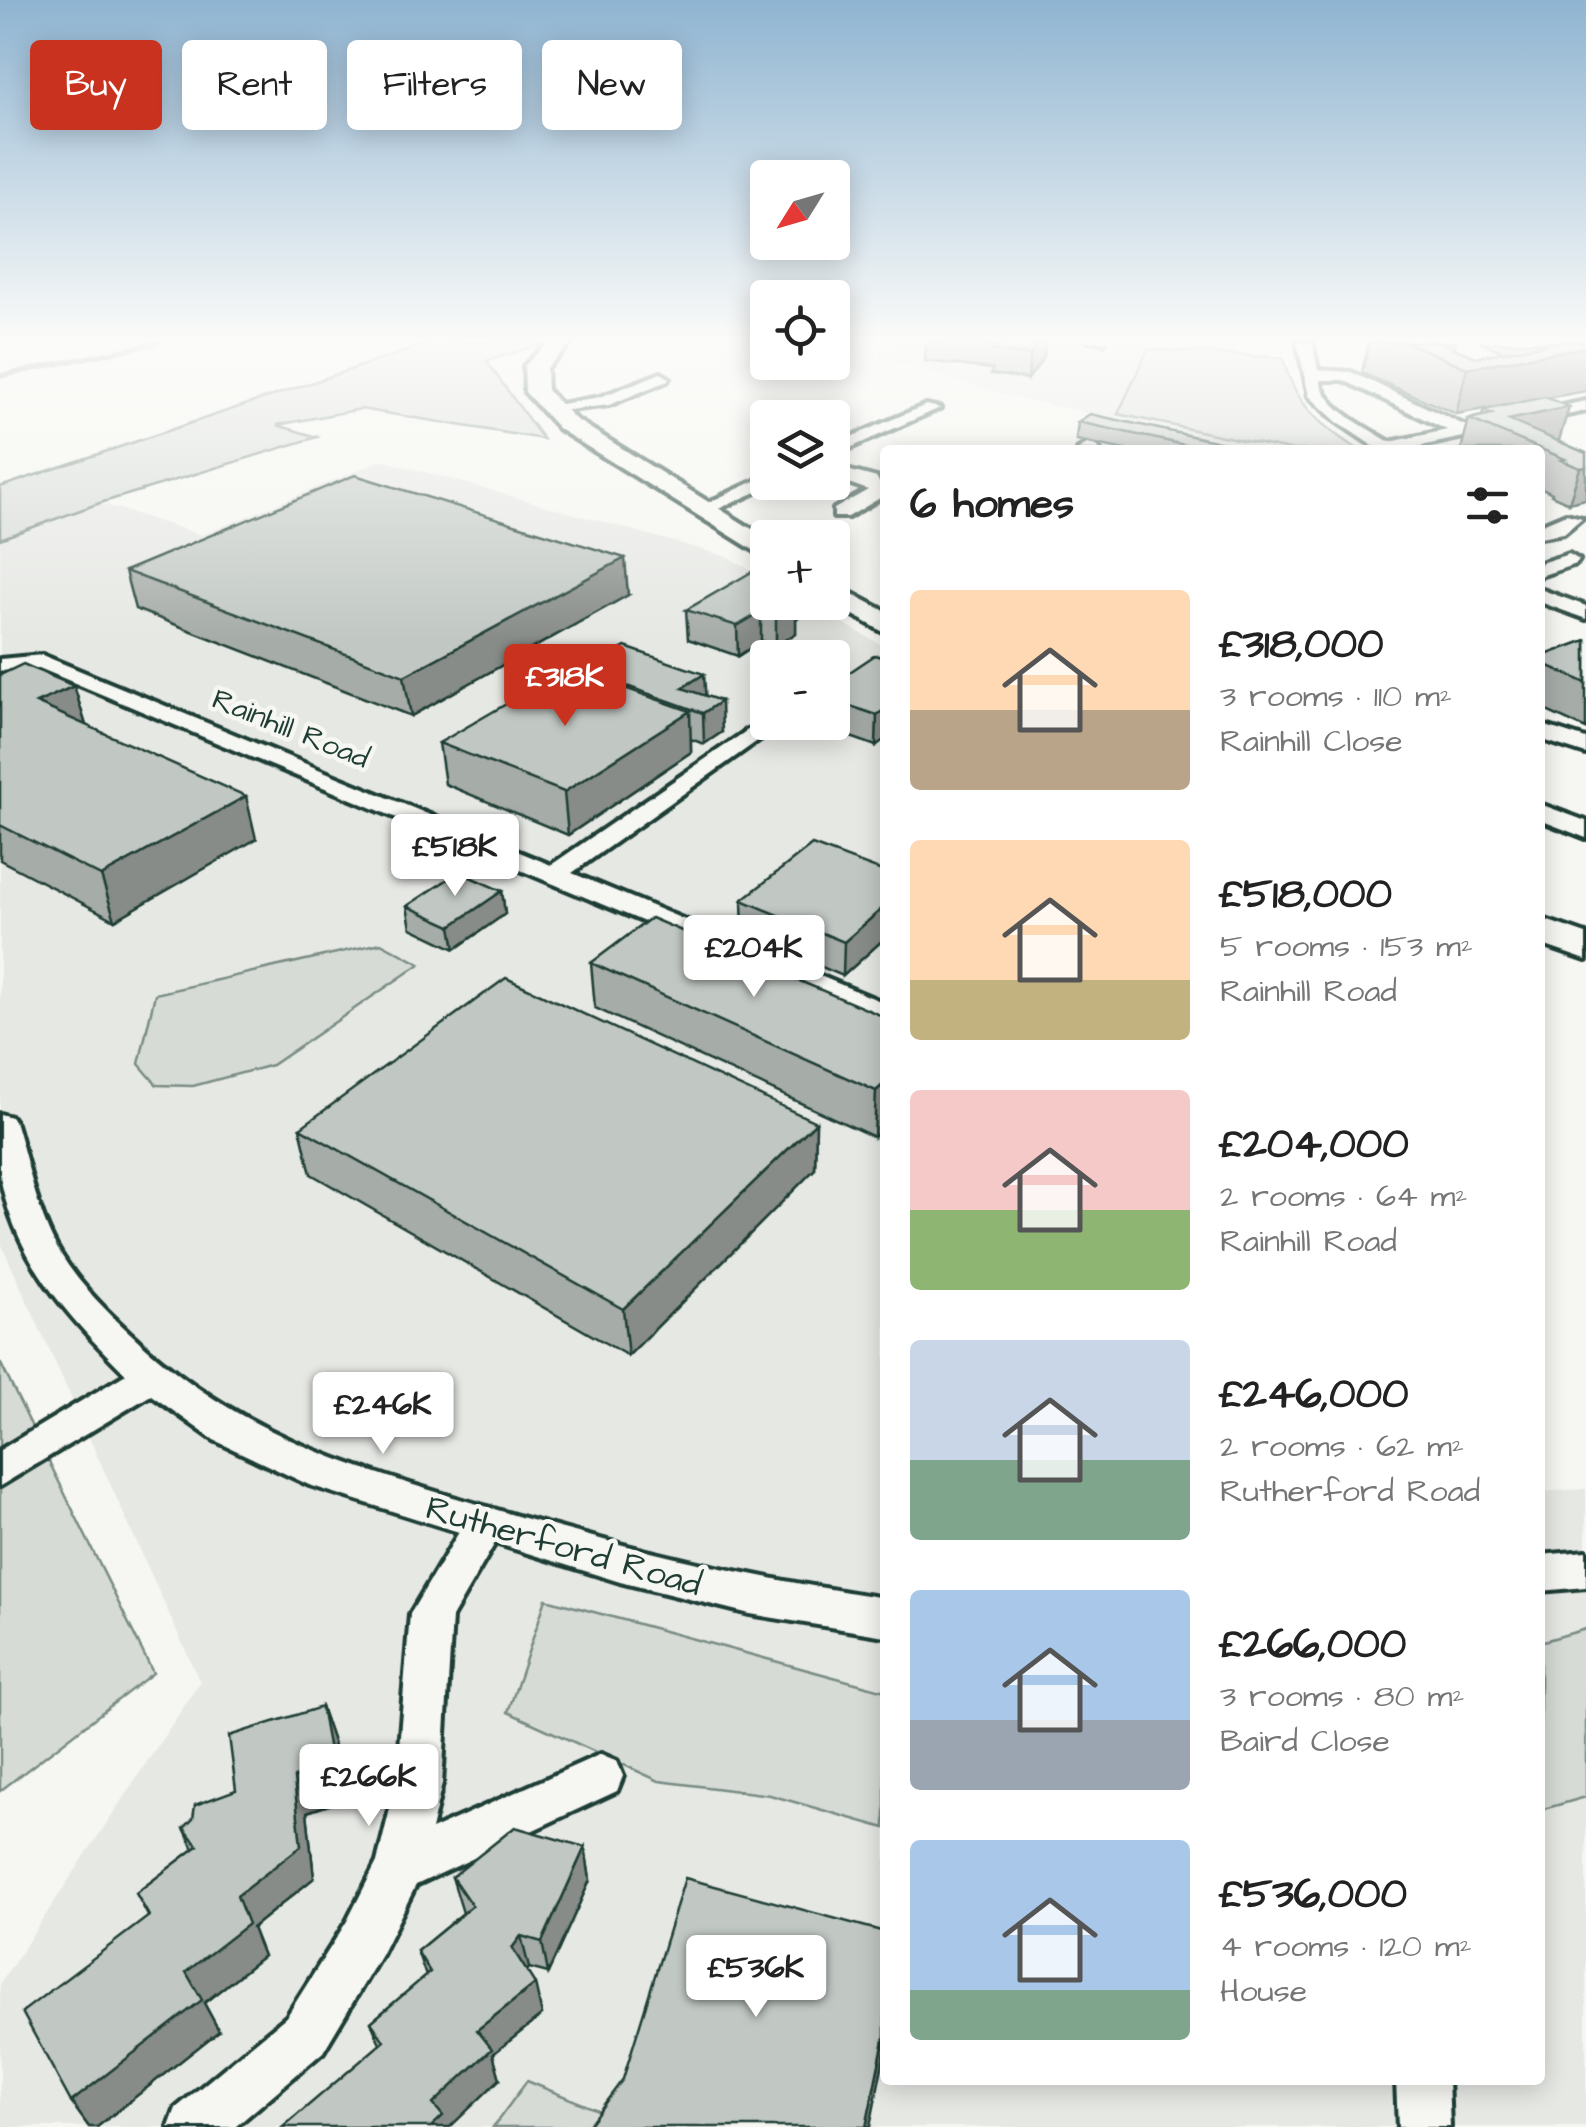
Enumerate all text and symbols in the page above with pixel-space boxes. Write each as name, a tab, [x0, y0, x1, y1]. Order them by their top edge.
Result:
chip: Buy	[30, 40, 162, 130]
chip: Rent	[182, 40, 327, 130]
chip: Filters	[347, 40, 522, 130]
chip: New	[542, 40, 682, 130]
north arrow	[750, 160, 850, 260]
map controls	[750, 160, 850, 740]
button: locate	[750, 280, 850, 380]
button: layers	[750, 400, 850, 500]
text: 6 homes	[910, 476, 1074, 534]
icon: filters	[1460, 478, 1515, 533]
button: +	[750, 520, 850, 620]
text: £318,000	[1220, 616, 1384, 674]
icon: home	[990, 630, 1110, 750]
button: −	[750, 640, 850, 740]
pin: £318K	[495, 644, 635, 729]
text: £318K	[526, 654, 604, 699]
text: 3 rooms · 110 m²	[1220, 674, 1452, 719]
street label: Rainhill Road	[206, 678, 375, 779]
text: Rainhill Close	[1220, 719, 1403, 764]
pin: £518K	[385, 814, 525, 899]
text: £518K	[413, 824, 497, 869]
text: £518,000	[1220, 866, 1392, 924]
icon: home	[990, 880, 1110, 1000]
pin: £204K	[684, 915, 824, 1000]
text: 5 rooms · 153 m²	[1220, 924, 1473, 969]
text: £204K	[706, 925, 802, 970]
text: Rainhill Road	[1220, 969, 1397, 1014]
text: £204,000	[1220, 1116, 1409, 1174]
icon: home	[990, 1130, 1110, 1250]
text: 2 rooms · 64 m²	[1220, 1174, 1467, 1219]
text: Rainhill Road	[1220, 1219, 1397, 1264]
text: £246,000	[1220, 1366, 1409, 1424]
pin: £246K	[313, 1372, 453, 1457]
icon: home	[990, 1380, 1110, 1500]
text: £246K	[335, 1382, 431, 1427]
text: 2 rooms · 62 m²	[1220, 1424, 1464, 1469]
text: Rutherford Road	[1220, 1469, 1480, 1514]
street label: Rutherford Road	[420, 1484, 707, 1609]
text: £266,000	[1220, 1616, 1406, 1674]
icon: home	[990, 1630, 1110, 1750]
text: 3 rooms · 80 m²	[1220, 1674, 1465, 1719]
text: Baird Close	[1220, 1719, 1390, 1764]
pin: £266K	[299, 1744, 439, 1829]
text: £266K	[321, 1754, 417, 1799]
text: £536,000	[1220, 1866, 1407, 1924]
icon: home	[990, 1880, 1110, 2000]
text: 4 rooms · 120 m²	[1220, 1924, 1472, 1969]
pin: £536K	[686, 1935, 826, 2020]
text: £536K	[708, 1945, 804, 1990]
text: House	[1220, 1969, 1307, 2014]

